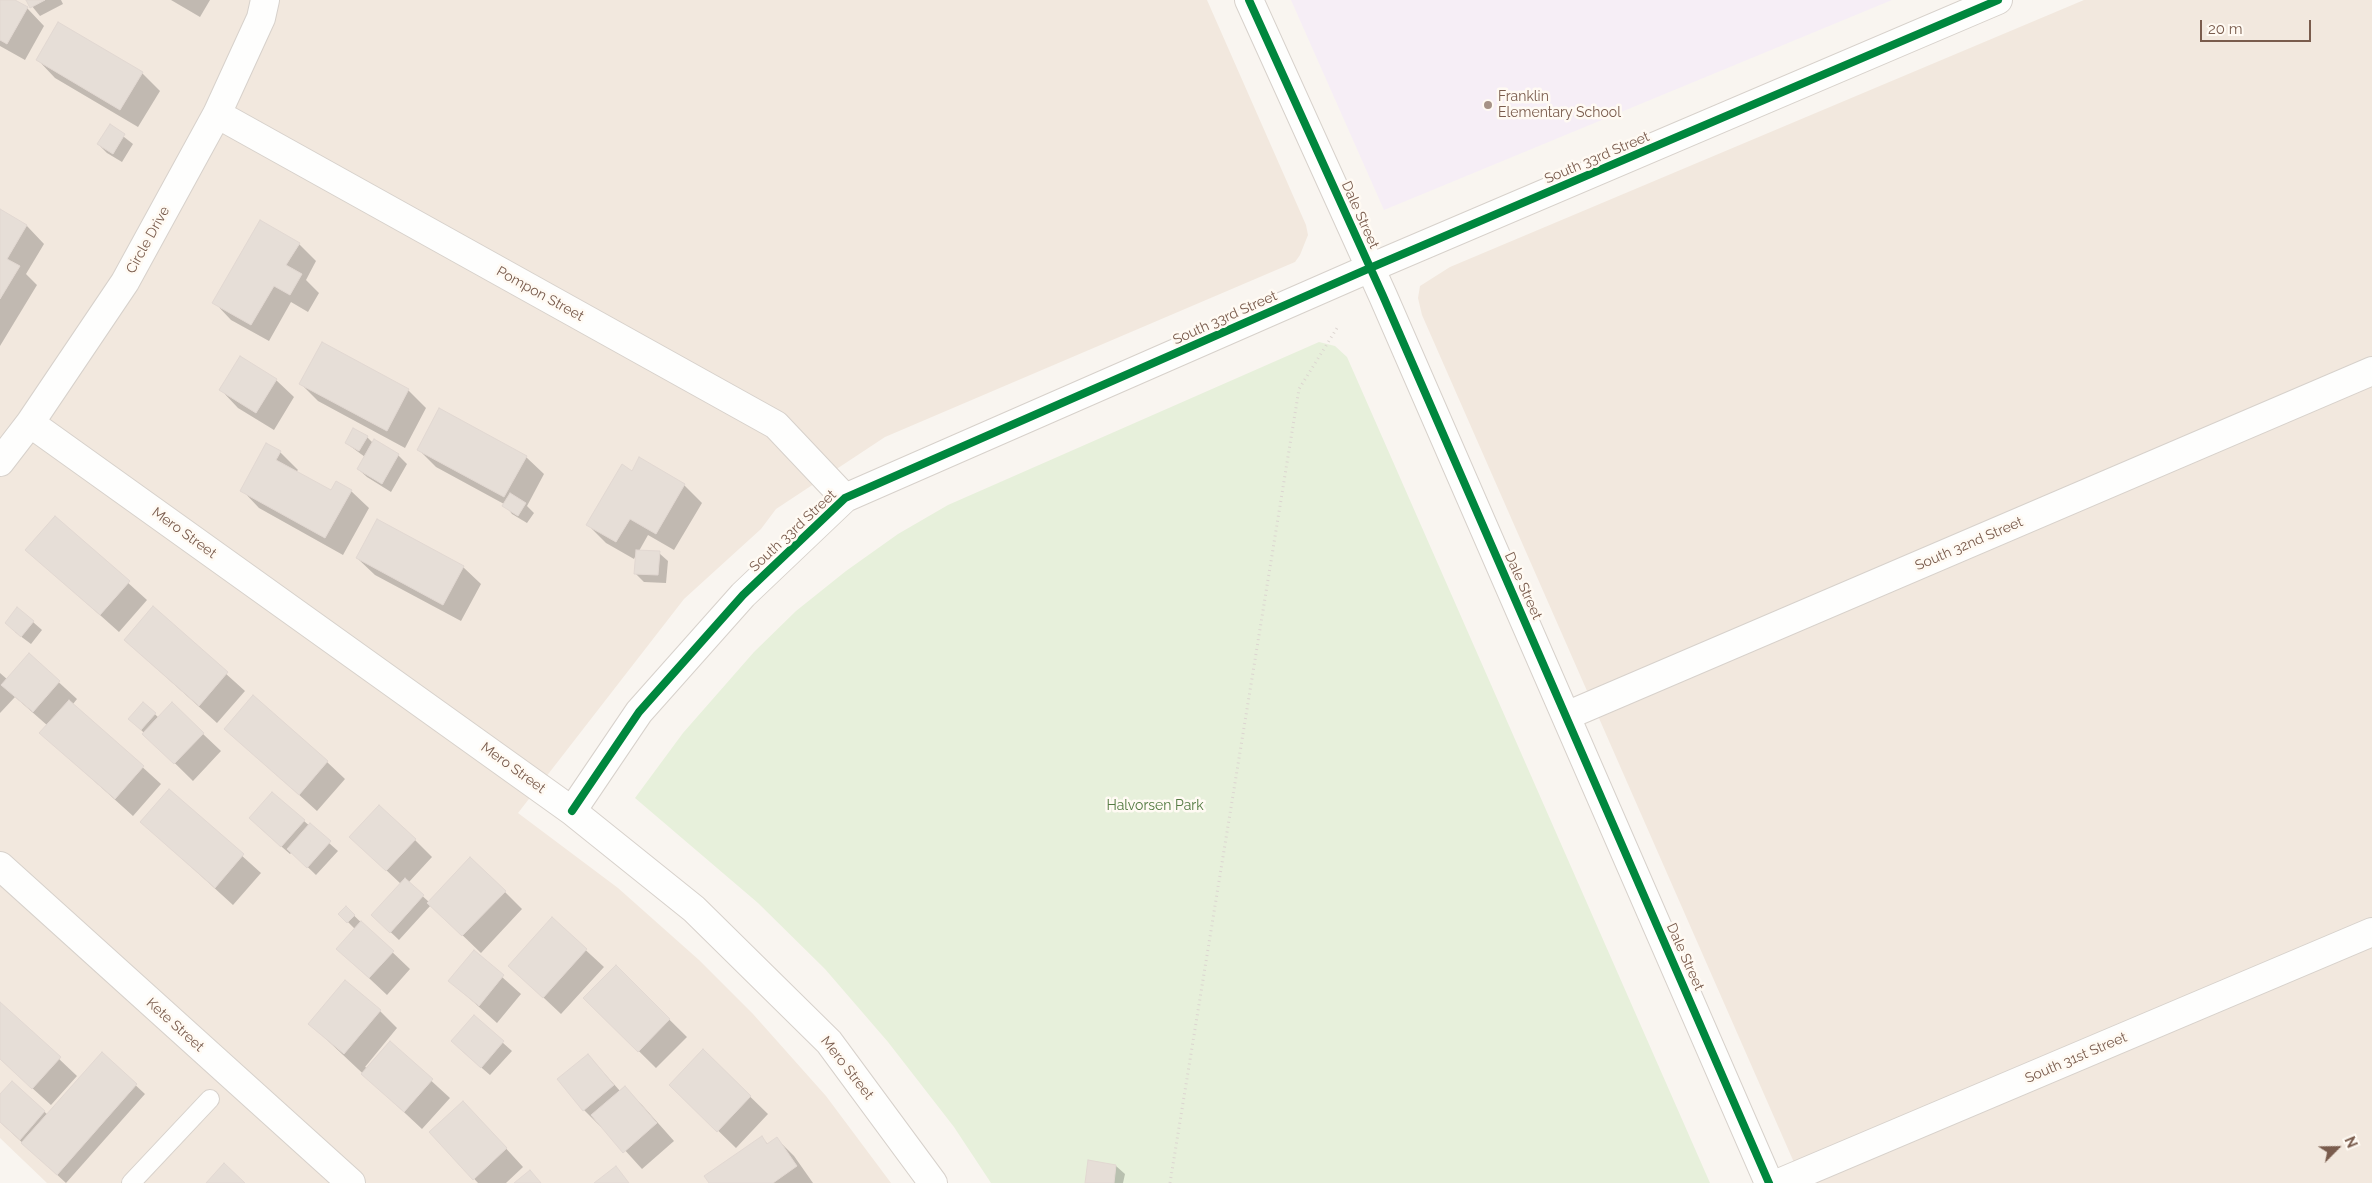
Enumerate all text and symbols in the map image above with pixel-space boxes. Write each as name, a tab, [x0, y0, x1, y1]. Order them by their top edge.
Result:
scale bar	[2202, 10, 2313, 42]
text: 20 m	[2208, 20, 2243, 38]
place label: Franklin Elementary School	[1498, 89, 1621, 121]
marker: Franklin Elementary School	[1482, 99, 1494, 111]
street label: South 33rd Street	[1542, 128, 1652, 188]
street label: Dale Street	[1338, 179, 1382, 251]
street label: Circle Drive	[123, 204, 173, 276]
street label: Pompon Street	[493, 263, 587, 325]
street label: South 33rd Street	[1170, 287, 1280, 349]
street label: South 33rd Street	[746, 487, 840, 575]
street label: Mero Street	[148, 504, 220, 562]
street label: South 32nd Street	[1913, 514, 2025, 574]
street label: Dale Street	[1501, 550, 1545, 622]
street label: Mero Street	[477, 739, 549, 797]
park label: Halvorsen Park	[1106, 798, 1204, 814]
street label: Dale Street	[1663, 921, 1707, 993]
street label: Kete Street	[143, 995, 207, 1055]
street label: South 31st Street	[2023, 1029, 2129, 1087]
street label: Mero Street	[817, 1033, 877, 1103]
north arrow	[2312, 1123, 2362, 1173]
text: N	[2341, 1134, 2360, 1150]

